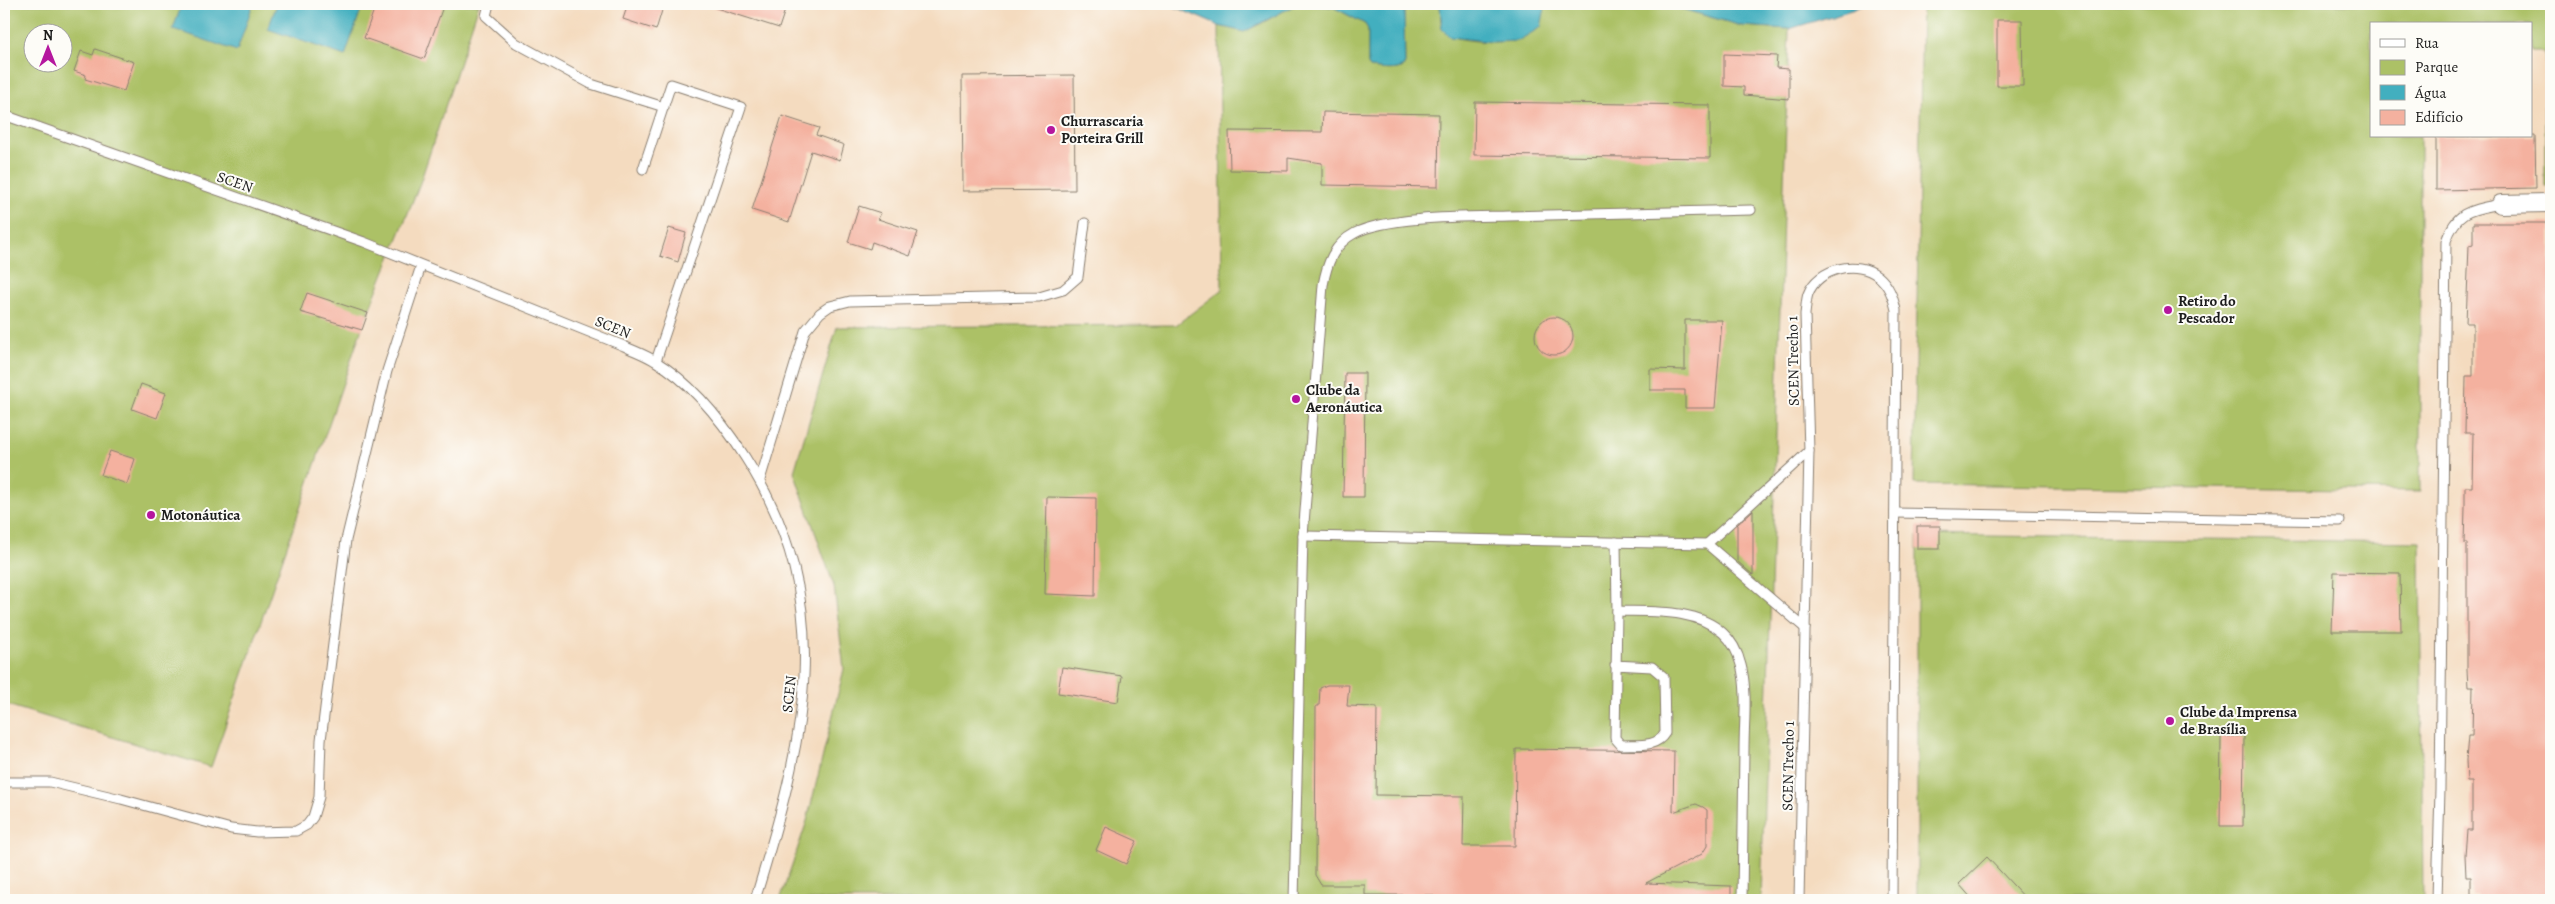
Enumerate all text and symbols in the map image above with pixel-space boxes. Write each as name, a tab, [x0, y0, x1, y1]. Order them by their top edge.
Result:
north arrow	[22, 22, 72, 72]
legend	[2370, 22, 2532, 138]
text: N	[43, 26, 53, 45]
text: Rua	[2415, 33, 2439, 53]
text: Parque	[2415, 57, 2458, 77]
text: Água	[2414, 83, 2446, 103]
text: Edifício	[2415, 107, 2463, 127]
place label: Churrascaria Porteira Grill	[1061, 111, 1144, 148]
marker: Churrascaria Porteira Grill	[1045, 124, 1057, 136]
street label: SCEN	[214, 167, 256, 198]
place label: Retiro do Pescador	[2178, 291, 2236, 328]
marker: Retiro do Pescador	[2162, 304, 2174, 316]
street label: SCEN	[592, 311, 634, 343]
street label: SCEN Trecho 1	[1782, 316, 1804, 406]
place label: Clube da Aeronáutica	[1305, 380, 1383, 417]
marker: Clube da Aeronáutica	[1290, 393, 1302, 405]
place label: Motonáutica	[161, 505, 241, 525]
marker: Motonáutica	[145, 509, 157, 521]
street label: SCEN	[777, 674, 801, 713]
place label: Clube da Imprensa de Brasília	[2180, 702, 2298, 739]
marker: Clube da Imprensa de Brasília	[2164, 715, 2176, 727]
street label: SCEN Trecho 1	[1777, 721, 1799, 811]

